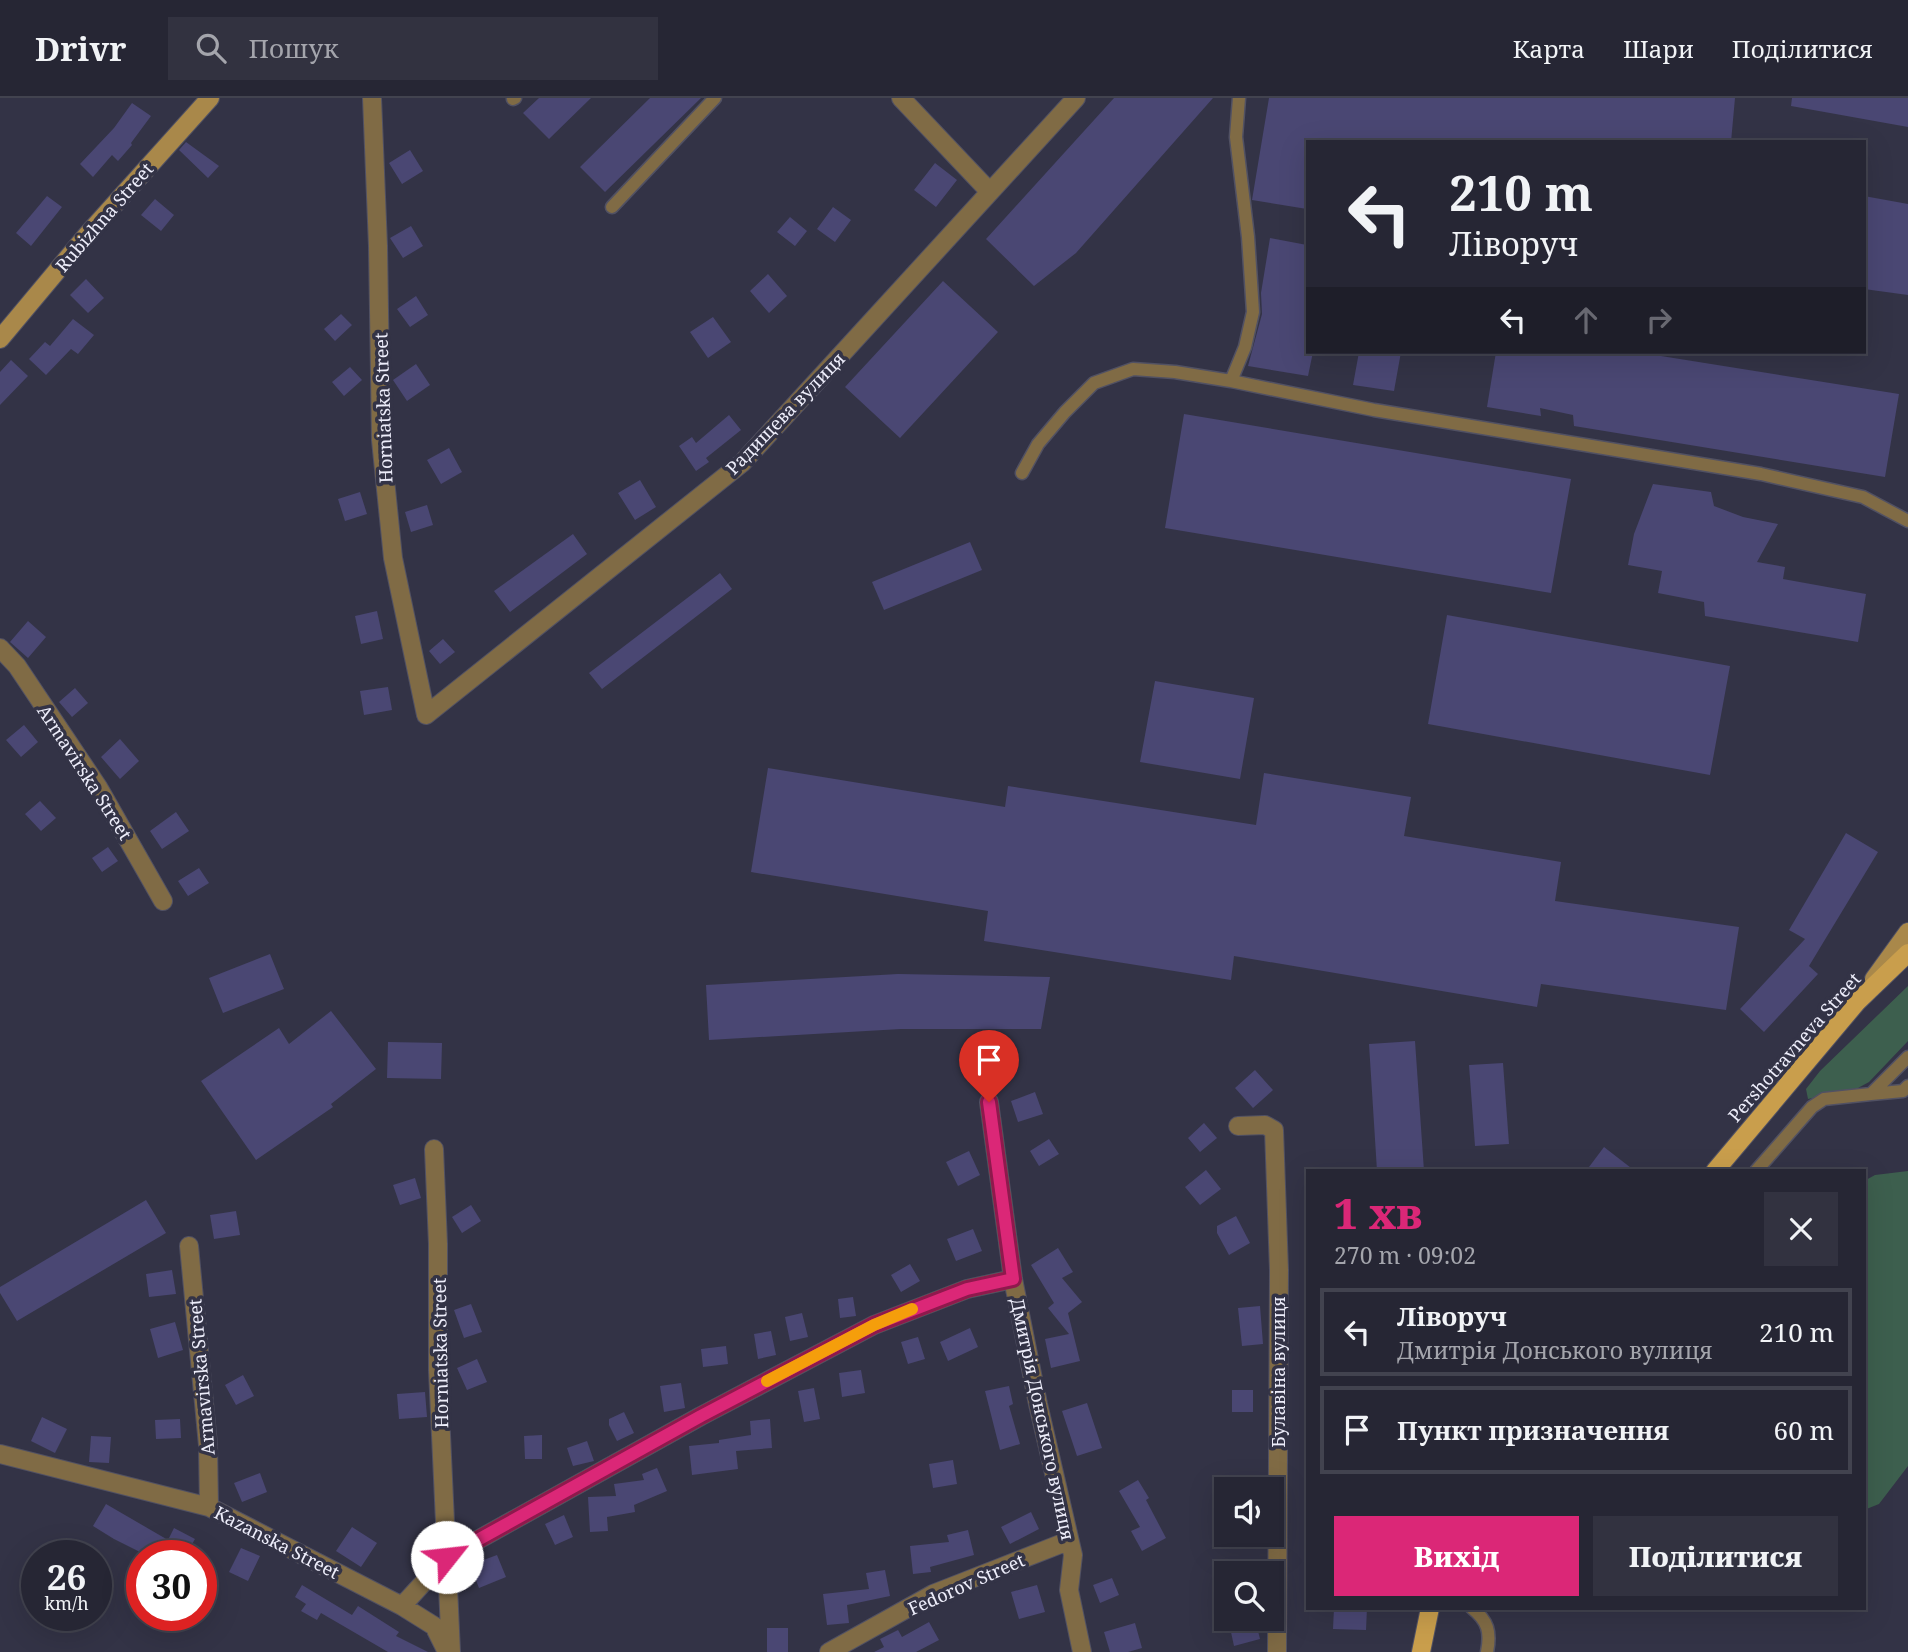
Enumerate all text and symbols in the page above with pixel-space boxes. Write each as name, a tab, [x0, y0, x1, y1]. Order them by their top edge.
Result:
search box	[168, 17, 658, 80]
text: Drivr	[35, 26, 126, 71]
icon: search	[192, 29, 230, 67]
text: Пошук	[248, 30, 339, 66]
text: Карта	[1513, 32, 1585, 65]
text: Шари	[1623, 32, 1694, 65]
text: Поділитися	[1732, 32, 1873, 65]
street label: Rubizhna Street	[50, 157, 158, 277]
text: 210 m	[1449, 159, 1593, 225]
icon: left	[1334, 168, 1425, 259]
text: Ліворуч	[1449, 222, 1578, 265]
icon: left	[1494, 301, 1532, 339]
icon: ahead	[1567, 301, 1605, 339]
icon: right	[1640, 301, 1678, 339]
street label: Horniatska Street	[368, 332, 398, 484]
street label: Радищева вулиця	[720, 347, 850, 479]
street label: Armavirska Street	[32, 700, 138, 844]
street label: Pershotravneva Street	[1722, 967, 1866, 1127]
pin	[959, 1030, 1019, 1102]
icon: arrive	[970, 1041, 1008, 1079]
text: 1 хв	[1334, 1184, 1422, 1241]
button: close	[1764, 1192, 1838, 1266]
text: 270 m · 09:02	[1334, 1239, 1476, 1271]
street label: Horniatska Street	[427, 1277, 453, 1429]
street label: Дмитрія Донського вулиця	[1006, 1296, 1080, 1542]
street label: Булавіна вулиця	[1266, 1296, 1290, 1448]
street label: Armavirska Street	[182, 1298, 220, 1456]
text: Ліворуч	[1397, 1298, 1507, 1334]
icon: left	[1338, 1313, 1376, 1351]
text: 210 m	[1759, 1314, 1834, 1350]
text: Дмитрія Донського вулиця	[1397, 1334, 1713, 1366]
icon: arrive	[1338, 1411, 1376, 1449]
text: Пункт призначення	[1397, 1412, 1669, 1448]
text: 60 m	[1774, 1412, 1834, 1448]
map controls	[1214, 1477, 1284, 1631]
button: sound	[1214, 1477, 1284, 1547]
street label: Kazanska Street	[210, 1500, 344, 1584]
button: Вихід	[1334, 1516, 1579, 1596]
button: Поділитися	[1593, 1516, 1838, 1596]
position arrow	[410, 1520, 484, 1594]
speed limit sign: 30	[126, 1540, 217, 1631]
street label: Fedorov Street	[904, 1548, 1028, 1620]
text: 26	[47, 1553, 86, 1600]
button: search	[1214, 1561, 1284, 1631]
text: km/h	[44, 1591, 89, 1615]

